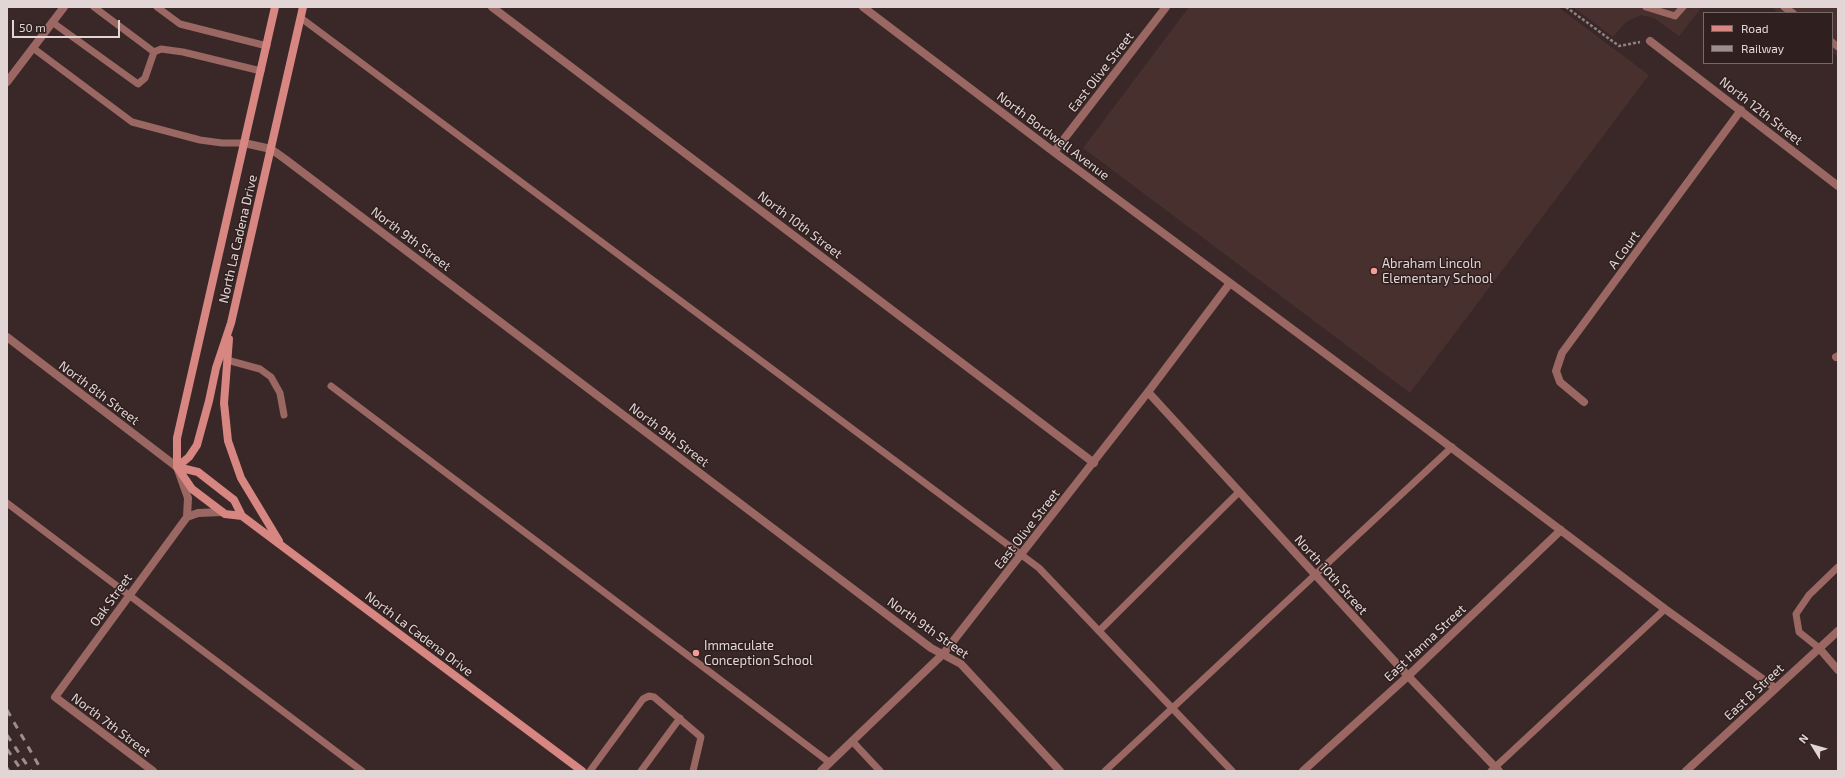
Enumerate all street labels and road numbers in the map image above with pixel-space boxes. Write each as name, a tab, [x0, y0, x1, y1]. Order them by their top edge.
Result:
street label: East Olive Street	[1065, 29, 1137, 115]
street label: North 12th Street	[1716, 74, 1806, 148]
street label: North Bordwell Avenue	[994, 89, 1112, 183]
street label: North La Cadena Drive	[216, 173, 260, 305]
street label: North 10th Street	[755, 188, 845, 262]
street label: North 9th Street	[368, 204, 454, 274]
street label: A Court	[1605, 228, 1643, 272]
street label: North 8th Street	[56, 358, 142, 428]
street label: North 9th Street	[626, 400, 712, 470]
street label: East Olive Street	[991, 486, 1063, 572]
street label: North 10th Street	[1291, 532, 1371, 618]
street label: Oak Street	[87, 571, 135, 629]
street label: North La Cadena Drive	[362, 588, 476, 680]
street label: North 9th Street	[884, 594, 972, 662]
street label: East Hanna Street	[1381, 601, 1469, 685]
street label: East B Street	[1721, 660, 1787, 724]
street label: North 7th Street	[68, 690, 154, 760]

